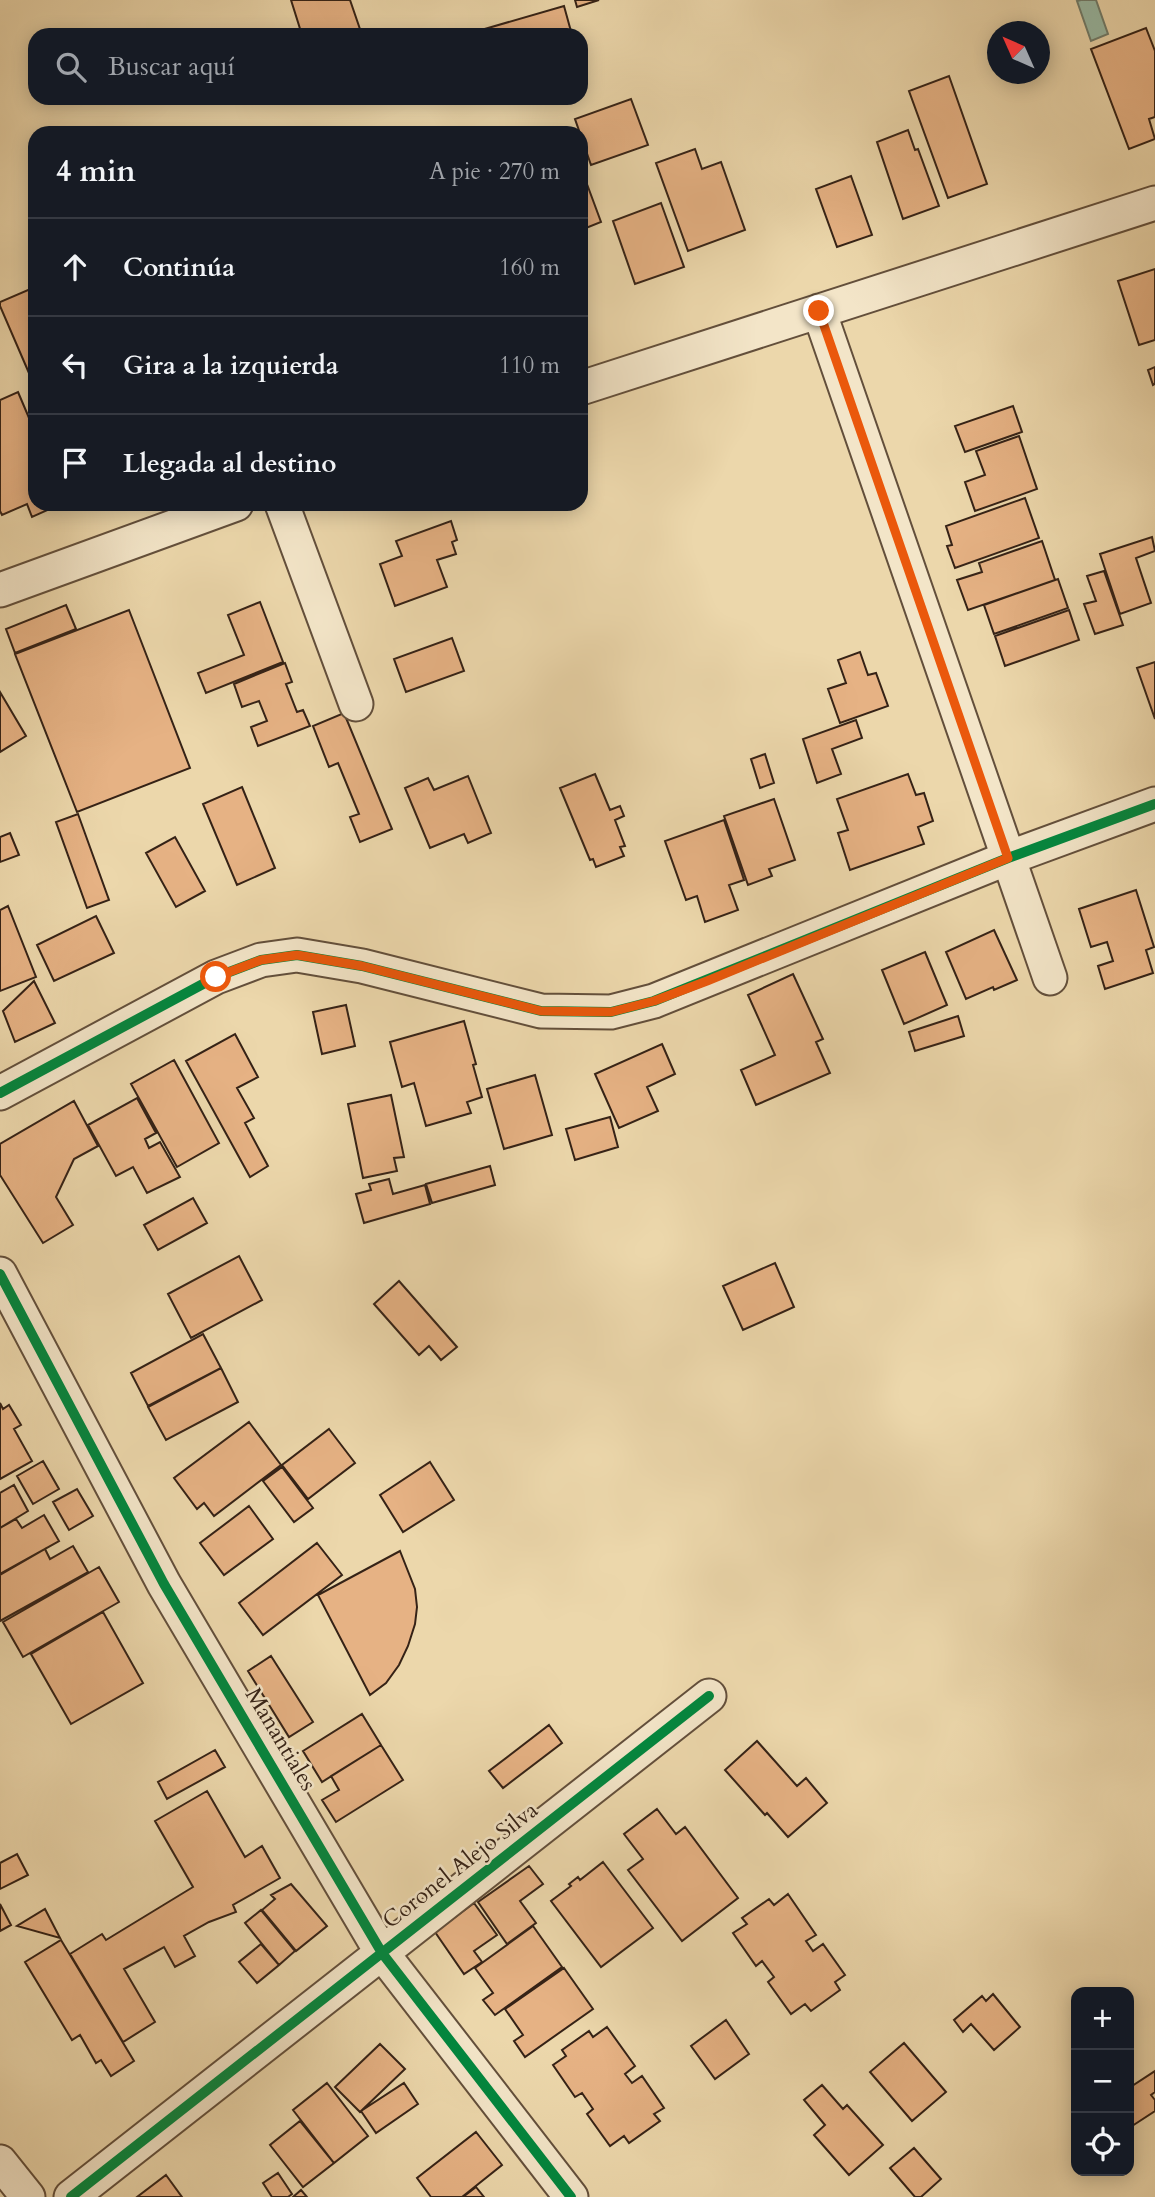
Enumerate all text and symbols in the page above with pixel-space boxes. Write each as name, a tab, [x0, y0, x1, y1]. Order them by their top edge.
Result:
north arrow	[987, 21, 1050, 84]
search box	[28, 28, 588, 105]
icon: search	[52, 48, 90, 86]
text: Buscar aquí	[108, 49, 235, 84]
text: 4 min	[56, 151, 136, 192]
text: A pie · 270 m	[429, 156, 560, 187]
icon: ahead	[56, 248, 94, 286]
text: Continúa	[123, 250, 235, 285]
text: 160 m	[499, 252, 560, 283]
route end	[803, 295, 834, 326]
icon: left	[56, 346, 94, 384]
text: Gira a la izquierda	[123, 348, 339, 383]
text: 110 m	[499, 350, 560, 381]
icon: arrive	[56, 444, 94, 482]
text: Llegada al destino	[123, 446, 337, 481]
route start	[200, 961, 231, 992]
street label: Manantiales	[238, 1682, 324, 1796]
street label: Coronel Alejo Silva	[376, 1794, 544, 1936]
map controls	[1071, 1987, 1134, 2176]
button: +	[1071, 1987, 1134, 2050]
button: −	[1071, 2050, 1134, 2113]
button: locate	[1071, 2113, 1134, 2176]

